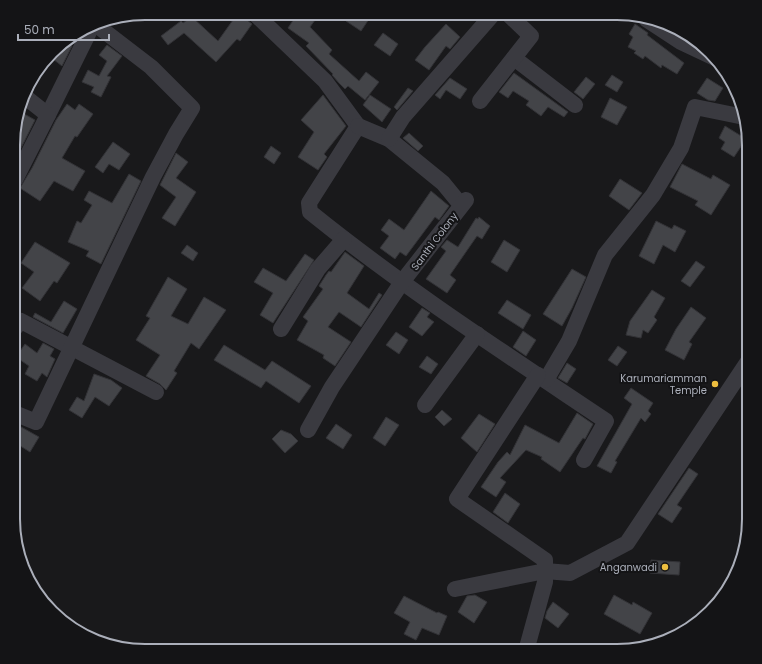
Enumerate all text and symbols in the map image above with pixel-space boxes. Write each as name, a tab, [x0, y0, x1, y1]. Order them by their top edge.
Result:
scale bar	[18, 16, 109, 42]
text: 50 m	[24, 21, 55, 38]
street label: Santhi Colony	[408, 209, 461, 273]
place label: Karumariamman Temple	[620, 371, 707, 398]
marker: Karumariamman Temple	[710, 379, 720, 389]
place label: Anganwadi	[600, 560, 657, 575]
marker: Anganwadi	[660, 562, 670, 572]

